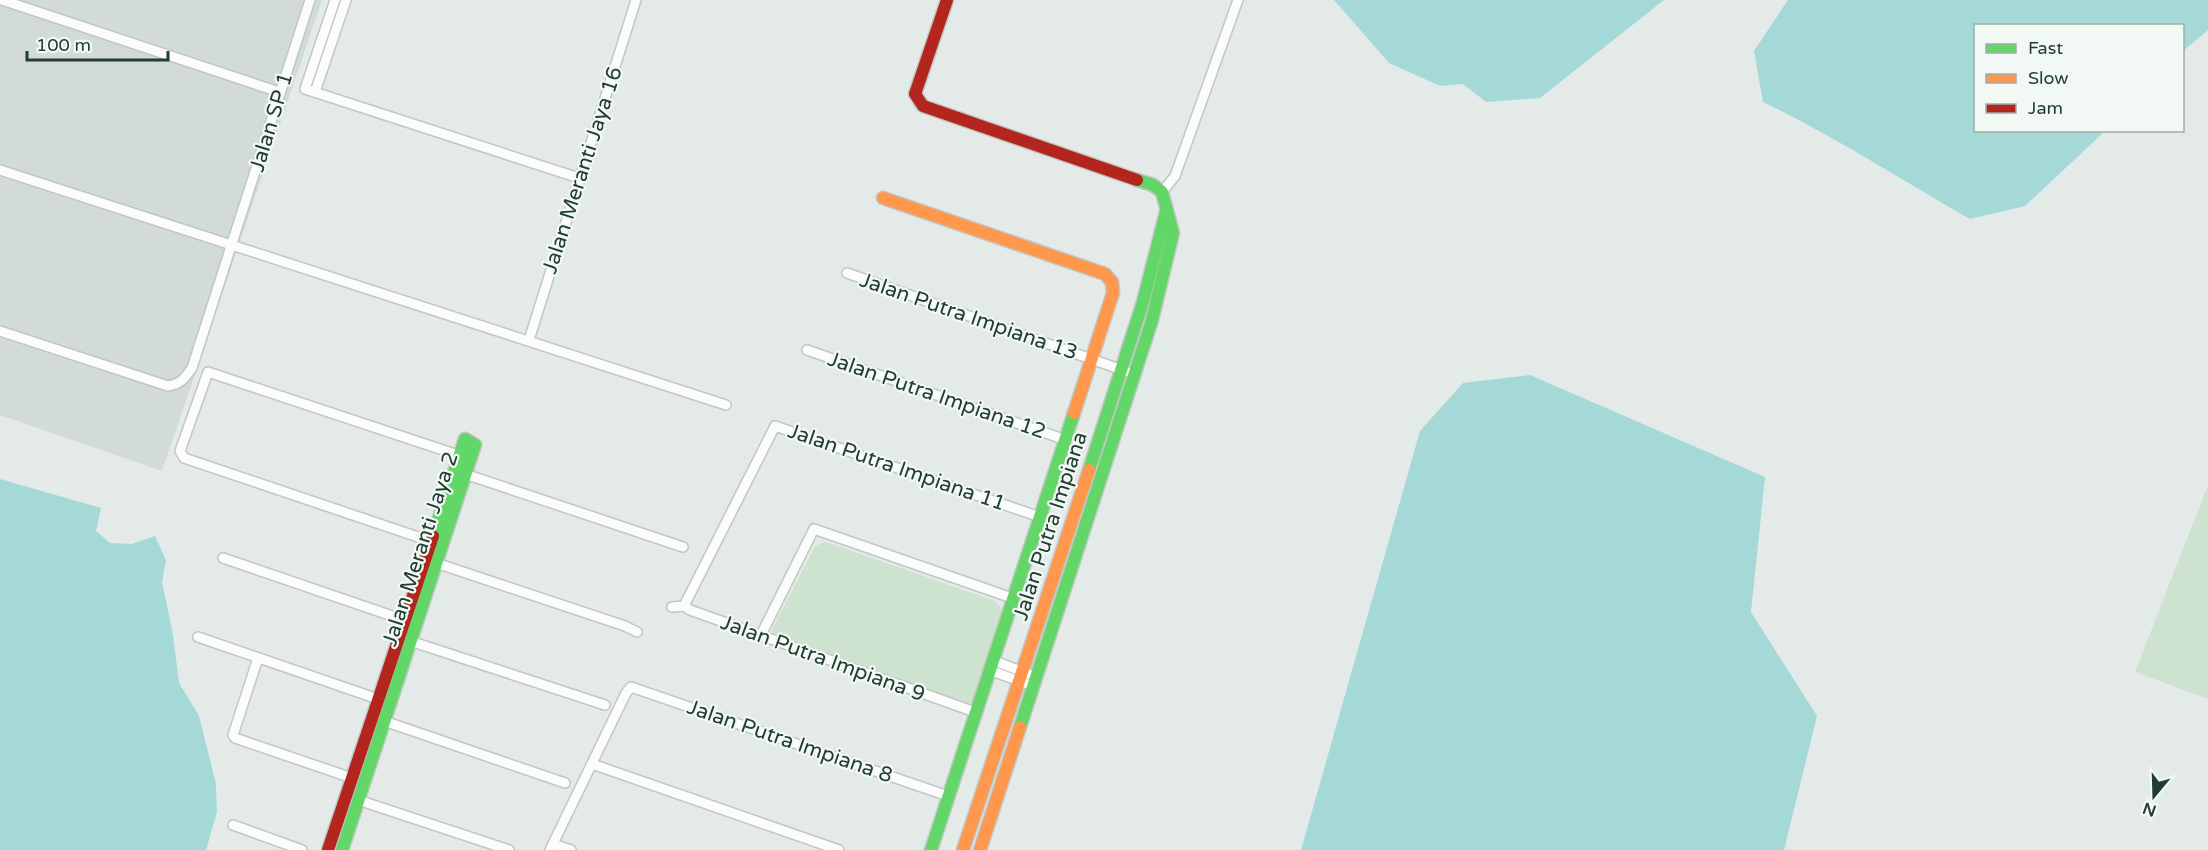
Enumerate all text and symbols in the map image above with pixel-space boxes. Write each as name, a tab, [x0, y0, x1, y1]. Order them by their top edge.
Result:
scale bar	[27, 24, 168, 62]
legend	[1974, 24, 2184, 132]
text: 100 m	[36, 34, 91, 56]
text: Fast	[2028, 37, 2063, 59]
street label: Jalan Meranti Jaya 16	[537, 64, 628, 277]
text: Slow	[2028, 67, 2069, 89]
street label: Jalan SP 1	[245, 69, 298, 175]
text: Jam	[2028, 97, 2063, 119]
street label: Jalan Putra Impiana 13	[857, 267, 1081, 366]
street label: Jalan Putra Impiana 12	[825, 346, 1049, 445]
street label: Jalan Putra Impiana 11	[785, 418, 1009, 517]
street label: Jalan Putra Impiana	[1008, 429, 1093, 624]
street label: Jalan Meranti Jaya 2	[377, 449, 464, 649]
street label: Jalan Putra Impiana 9	[717, 610, 928, 707]
street label: Jalan Putra Impiana 8	[684, 695, 896, 788]
north arrow	[2124, 766, 2184, 826]
text: N	[2140, 798, 2159, 821]

